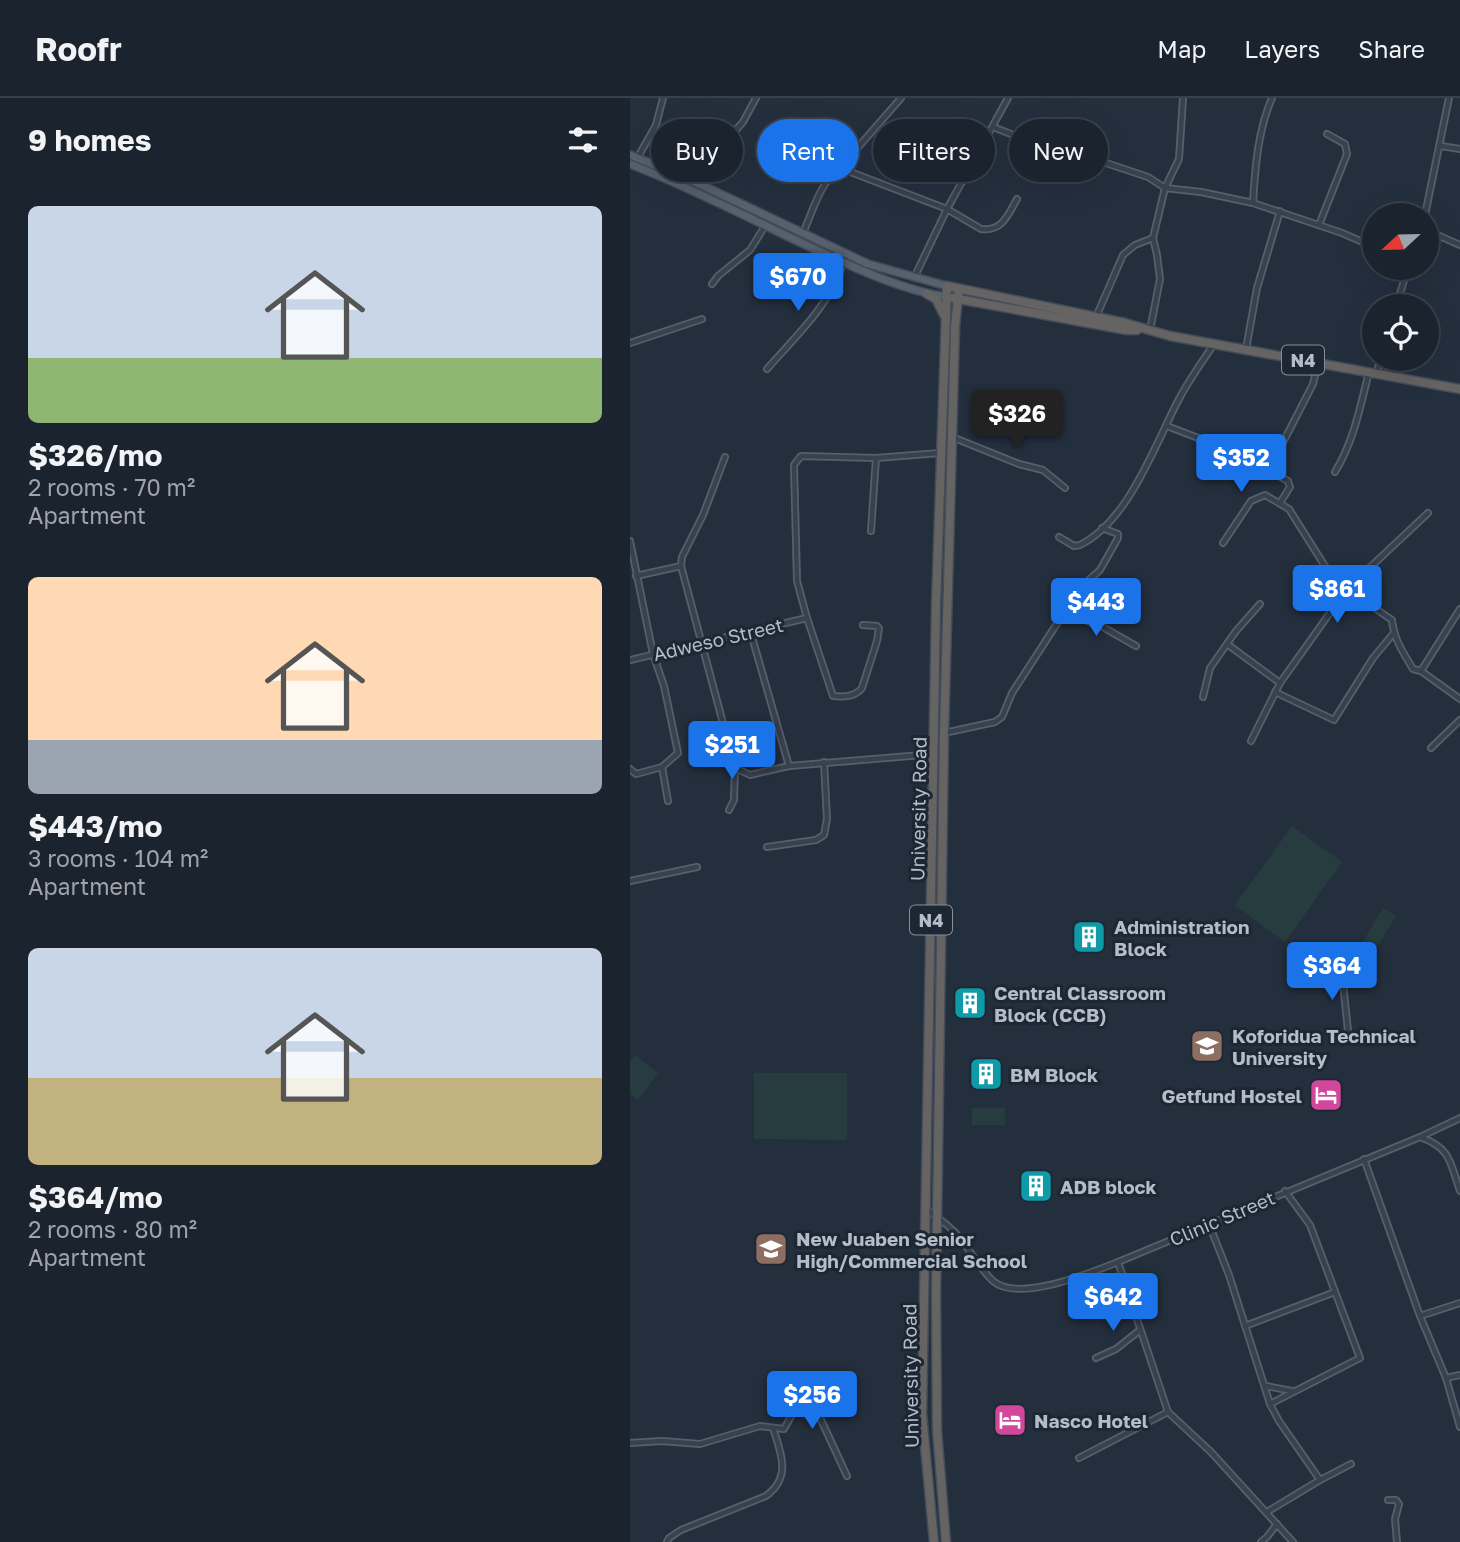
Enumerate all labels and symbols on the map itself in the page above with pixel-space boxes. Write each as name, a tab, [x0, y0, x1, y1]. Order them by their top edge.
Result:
north arrow	[1362, 203, 1438, 280]
pin: $670	[757, 254, 839, 313]
road number: N4	[1282, 346, 1324, 374]
pin: $326	[976, 390, 1058, 450]
pin: $352	[1200, 434, 1282, 494]
pin: $861	[1296, 566, 1378, 625]
pin: $443	[1055, 578, 1137, 638]
street label: Adweso Street	[651, 613, 785, 665]
pin: $251	[691, 722, 773, 781]
street label: University Road	[905, 737, 931, 881]
road number: N4	[910, 906, 952, 934]
place label: Administration Block	[1114, 915, 1250, 960]
building icon: Administration Block	[1070, 918, 1108, 956]
pin: $364	[1291, 942, 1373, 1002]
place label: Central Classroom Block (CCB)	[994, 981, 1166, 1026]
building icon: Central Classroom Block (CCB)	[951, 984, 989, 1022]
place label: Koforidua Technical University	[1232, 1024, 1416, 1069]
school or university icon: Koforidua Technical University	[1188, 1027, 1226, 1065]
building icon: BM Block	[967, 1055, 1005, 1093]
place label: BM Block	[1010, 1063, 1098, 1086]
hotel icon: Getfund Hostel	[1307, 1076, 1345, 1114]
place label: Getfund Hostel	[1162, 1084, 1302, 1107]
building icon: ADB block	[1017, 1167, 1055, 1205]
place label: ADB block	[1060, 1175, 1157, 1198]
street label: Clinic Street	[1166, 1185, 1278, 1251]
place label: New Juaben Senior High/Commercial School	[796, 1227, 1027, 1272]
school or university icon: New Juaben Senior High/Commercial School	[752, 1230, 790, 1268]
pin: $642	[1072, 1274, 1154, 1333]
street label: University Road	[897, 1304, 923, 1448]
pin: $256	[771, 1372, 853, 1431]
hotel icon: Nasco Hotel	[991, 1401, 1029, 1439]
place label: Nasco Hotel	[1034, 1409, 1148, 1432]

